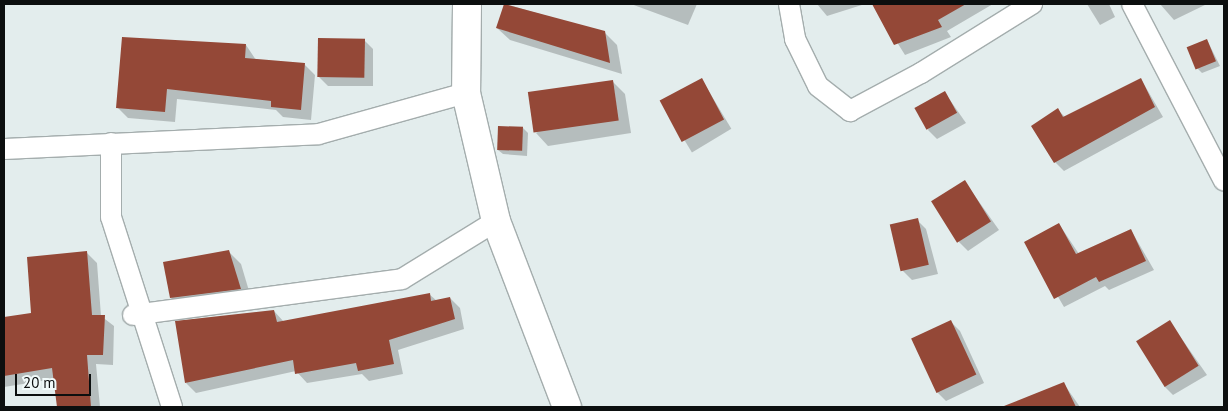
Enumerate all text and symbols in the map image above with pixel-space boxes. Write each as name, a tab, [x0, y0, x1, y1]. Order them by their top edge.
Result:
scale bar	[18, 364, 94, 396]
text: 20 m	[23, 373, 56, 392]

